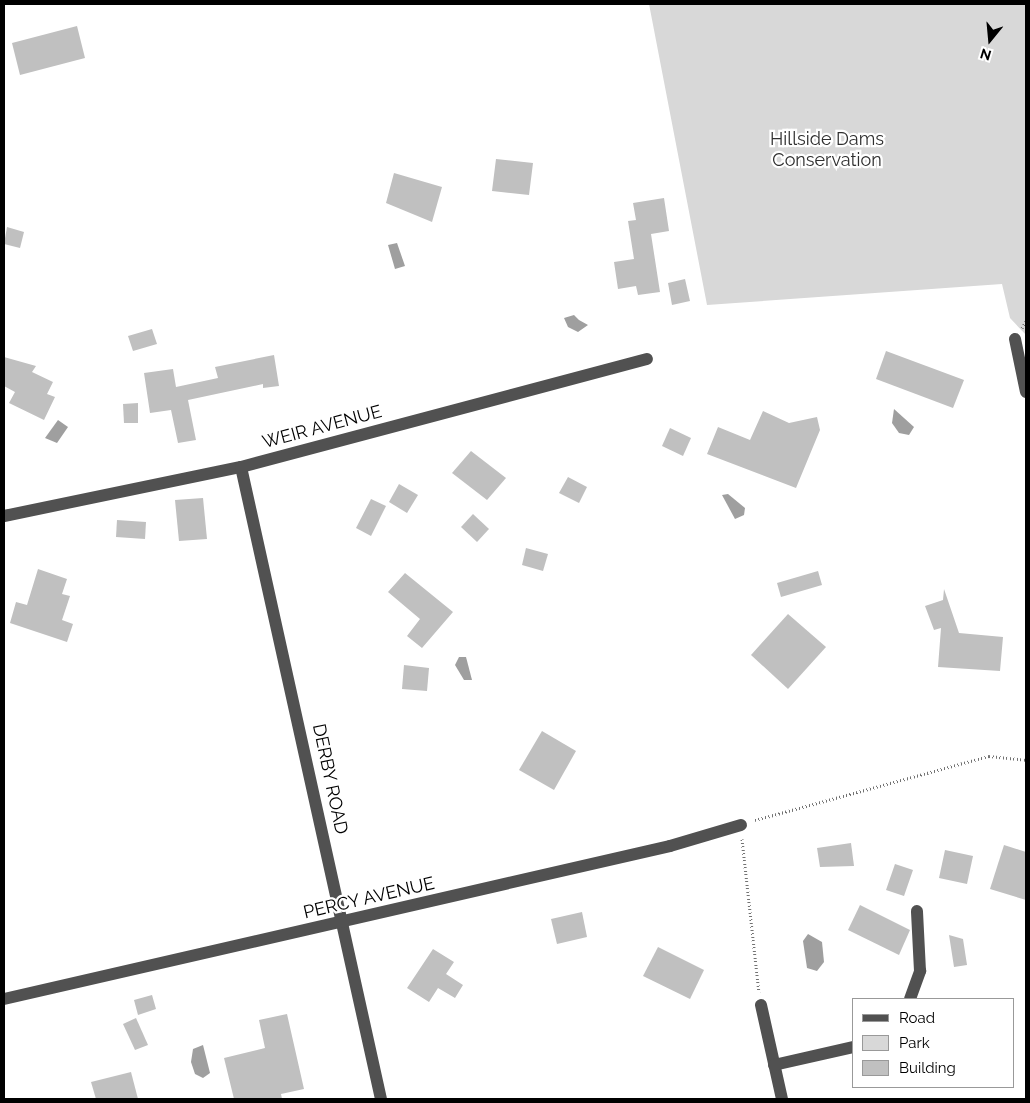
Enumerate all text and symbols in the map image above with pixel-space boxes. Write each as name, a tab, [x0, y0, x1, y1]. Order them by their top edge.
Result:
north arrow	[965, 15, 1015, 65]
text: N	[978, 45, 993, 64]
park label: Hillside Dams Conservation	[770, 129, 884, 172]
street label: WEIR AVENUE	[260, 401, 384, 453]
street label: DERBY ROAD	[308, 721, 352, 837]
street label: PERCY AVENUE	[301, 872, 437, 924]
legend	[852, 998, 1015, 1088]
text: Road	[899, 1009, 935, 1027]
text: Park	[899, 1034, 930, 1052]
text: Building	[899, 1059, 956, 1077]

